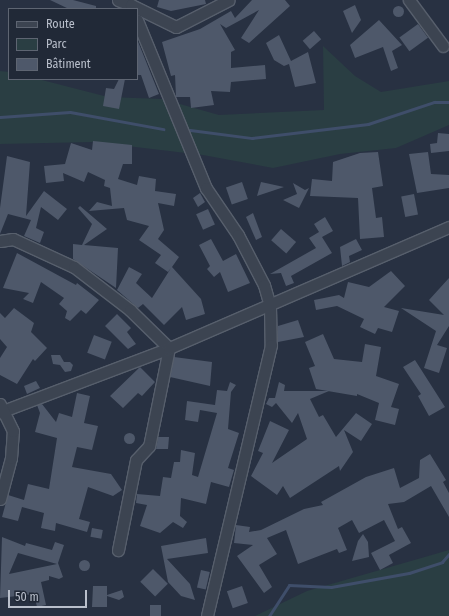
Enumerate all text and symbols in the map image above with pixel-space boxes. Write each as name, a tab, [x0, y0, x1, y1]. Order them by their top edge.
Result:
legend	[8, 8, 138, 80]
text: Route	[46, 17, 75, 31]
text: Parc	[46, 37, 67, 51]
text: Bâtiment	[46, 57, 91, 71]
scale bar	[10, 582, 89, 608]
text: 50 m	[15, 590, 39, 604]

